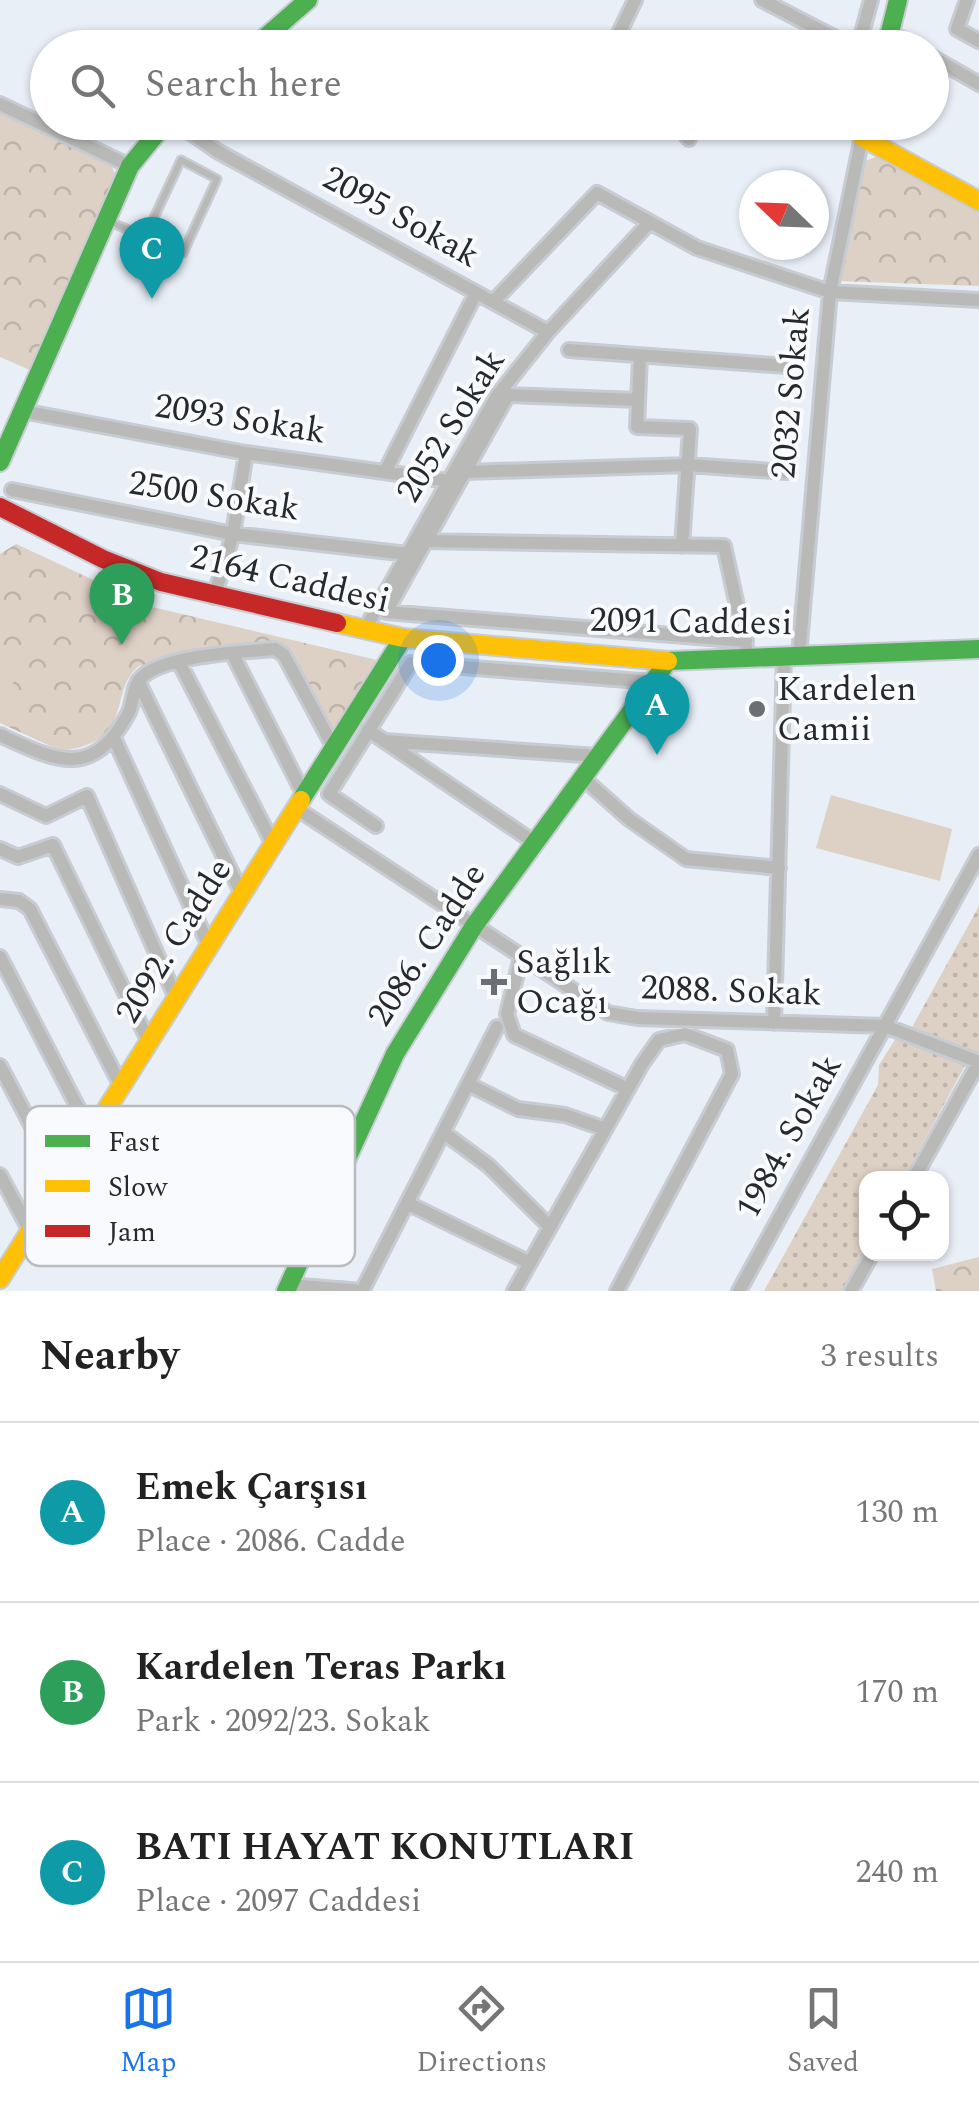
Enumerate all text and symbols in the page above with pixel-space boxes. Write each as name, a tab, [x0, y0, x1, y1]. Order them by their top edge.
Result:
search box	[30, 30, 949, 140]
text: Search here	[145, 56, 342, 114]
icon: search	[65, 58, 120, 113]
street label: 2095 Sokak	[313, 152, 489, 282]
north arrow	[739, 170, 829, 260]
pin: C	[120, 216, 184, 299]
street label: 2032 Sokak	[757, 305, 825, 481]
street label: 2052 Sokak	[383, 339, 519, 513]
street label: 2093 Sokak	[151, 379, 329, 459]
street label: 2500 Sokak	[125, 456, 303, 536]
street label: 2164 Caddesi	[185, 530, 395, 628]
pin: B	[90, 562, 154, 645]
street label: 2091 Caddesi	[589, 594, 793, 650]
your location	[413, 635, 464, 686]
place label: Kardelen Camii	[777, 663, 917, 756]
pin: A	[624, 672, 690, 755]
marker: Kardelen Camii	[746, 698, 768, 720]
street label: 2092. Cadde	[102, 848, 246, 1034]
street label: 2086. Cadde	[354, 853, 500, 1037]
place label: Sağlık Ocağı	[516, 936, 612, 1029]
street label: 2088. Sokak	[640, 961, 822, 1021]
marker: Sağlık Ocağı	[481, 969, 507, 995]
street label: 1984. Sokak	[722, 1045, 856, 1229]
legend	[25, 1106, 355, 1266]
text: Fast	[108, 1121, 160, 1164]
text: Slow	[108, 1166, 168, 1209]
map controls	[859, 1171, 949, 1261]
button: locate	[859, 1171, 949, 1261]
text: Jam	[108, 1211, 156, 1254]
text: Nearby	[40, 1325, 179, 1388]
text: 3 results	[820, 1332, 939, 1381]
text: Emek Çarşısı	[135, 1459, 368, 1517]
text: A	[60, 1488, 85, 1537]
text: 130 m	[855, 1488, 939, 1537]
text: Place · 2086. Cadde	[135, 1517, 405, 1566]
text: Kardelen Teras Parkı	[135, 1639, 507, 1697]
text: B	[61, 1668, 84, 1717]
text: 170 m	[855, 1668, 939, 1717]
text: Park · 2092/23. Sokak	[135, 1697, 431, 1746]
text: BATI HAYAT KONUTLARI	[135, 1819, 634, 1877]
text: C	[61, 1848, 84, 1897]
text: 240 m	[855, 1848, 939, 1897]
text: Place · 2097 Caddesi	[135, 1877, 421, 1926]
tab: Map	[120, 1981, 176, 2084]
tab: Directions	[416, 1981, 547, 2084]
tab: Saved	[787, 1981, 859, 2084]

